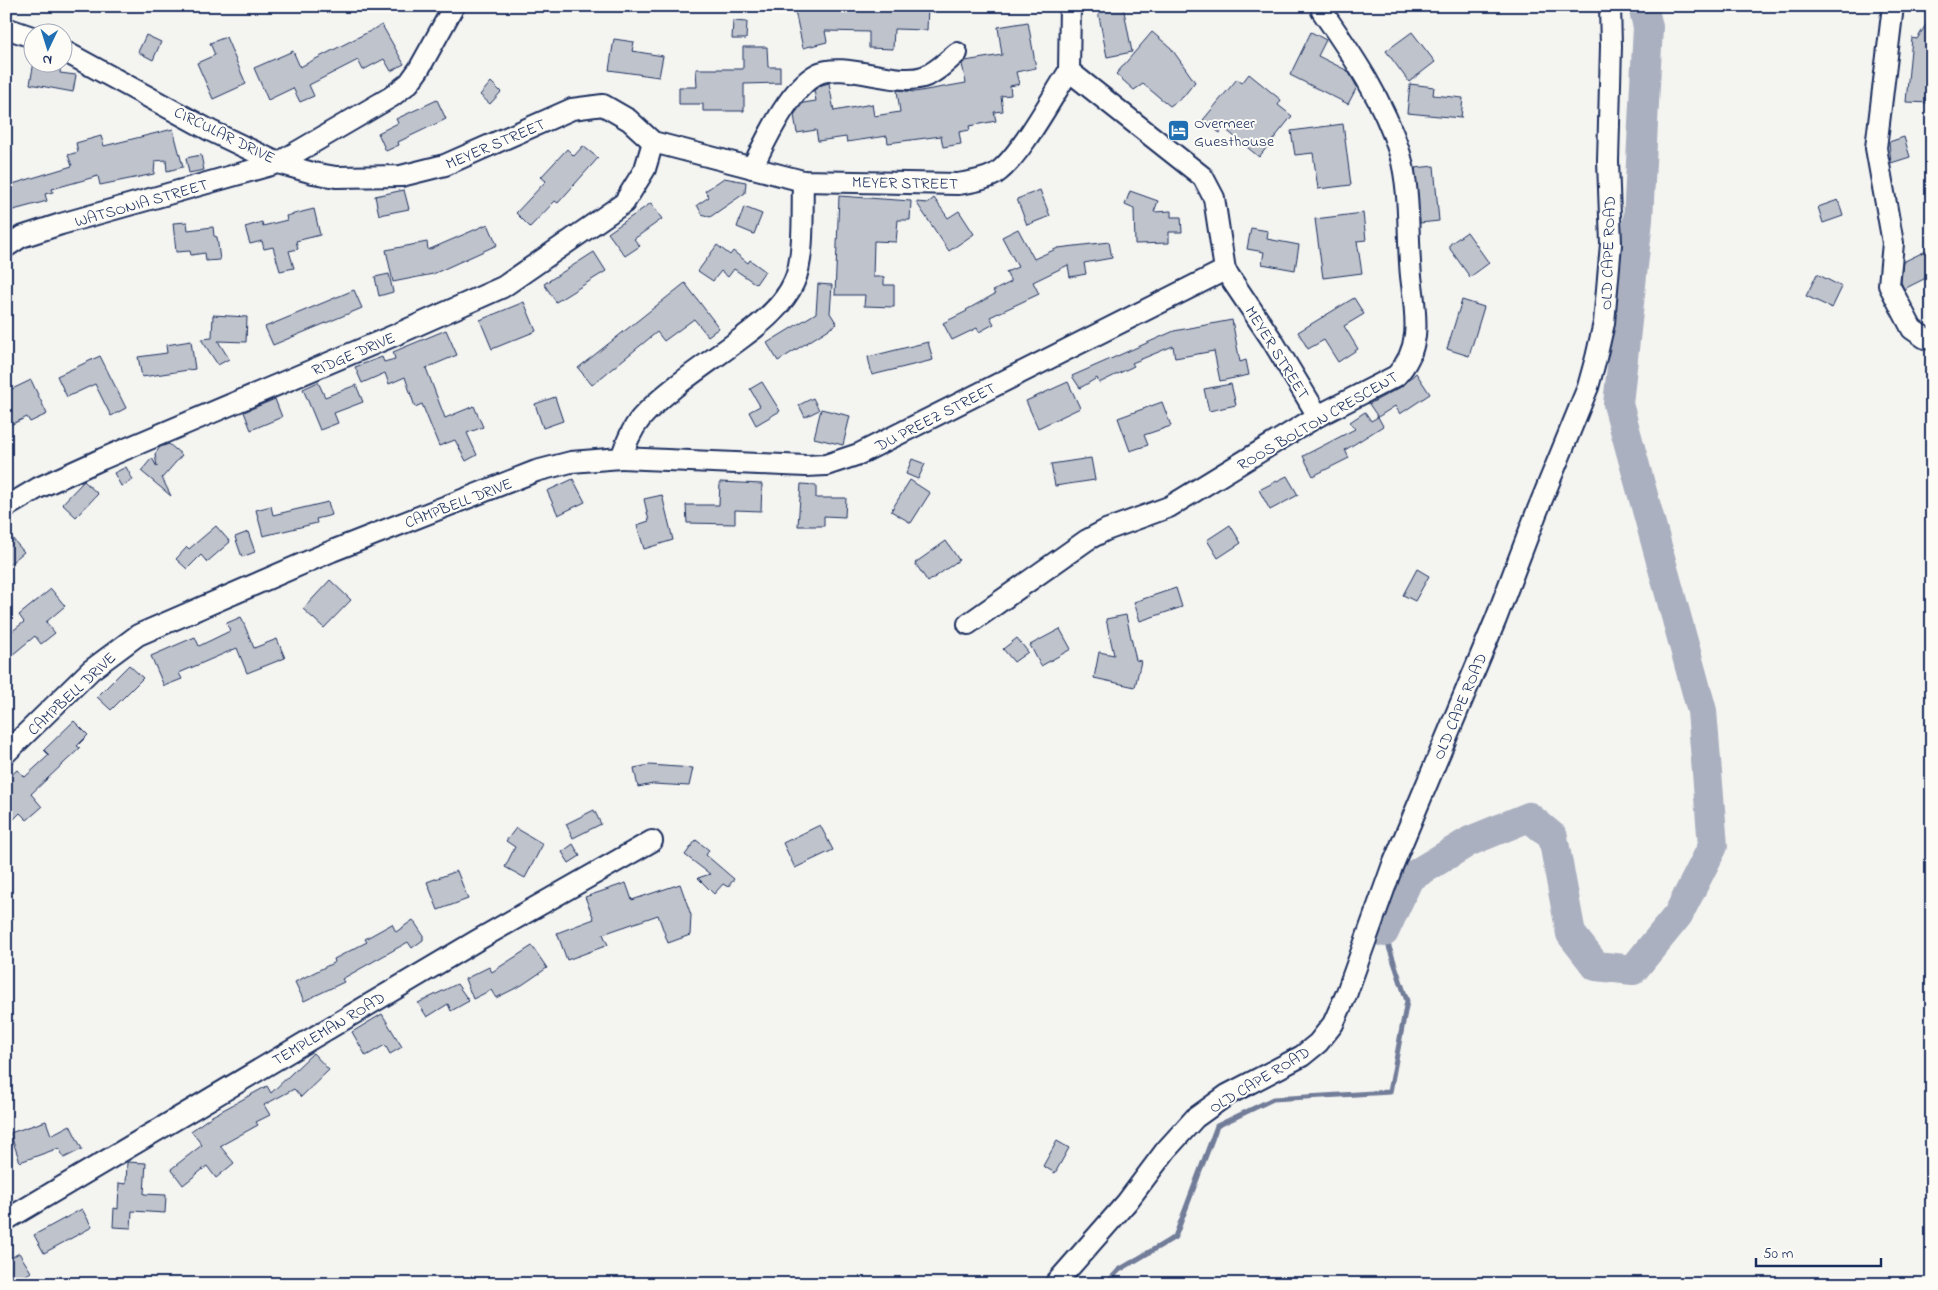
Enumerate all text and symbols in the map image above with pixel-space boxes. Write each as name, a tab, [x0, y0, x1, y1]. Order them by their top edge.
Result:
north arrow	[22, 22, 72, 72]
text: N	[42, 49, 53, 70]
street label: CIRCULAR DRIVE	[170, 101, 279, 171]
place label: Overmeer Guesthouse	[1194, 112, 1275, 154]
street label: MEYER STREET	[442, 113, 549, 177]
hotel icon: Overmeer Guesthouse	[1166, 119, 1190, 143]
street label: MEYER STREET	[852, 171, 958, 197]
street label: WATSONIA STREET	[72, 173, 211, 234]
street label: OLD CAPE ROAD	[1595, 196, 1623, 310]
street label: MEYER STREET	[1238, 302, 1315, 404]
street label: RIDGE DRIVE	[308, 326, 399, 383]
street label: ROOS BOLTON CRESCENT	[1233, 366, 1403, 478]
street label: DU PREEZ STREET	[871, 377, 1000, 459]
street label: CAMPBELL DRIVE	[401, 472, 516, 535]
street label: CAMPBELL DRIVE	[23, 647, 122, 742]
street label: OLD CAPE ROAD	[1428, 650, 1494, 764]
street label: TEMPLEMAN ROAD	[268, 986, 390, 1073]
street label: OLD CAPE ROAD	[1205, 1041, 1315, 1120]
scale bar	[1756, 1235, 1880, 1267]
text: 50 m	[1763, 1243, 1794, 1265]

